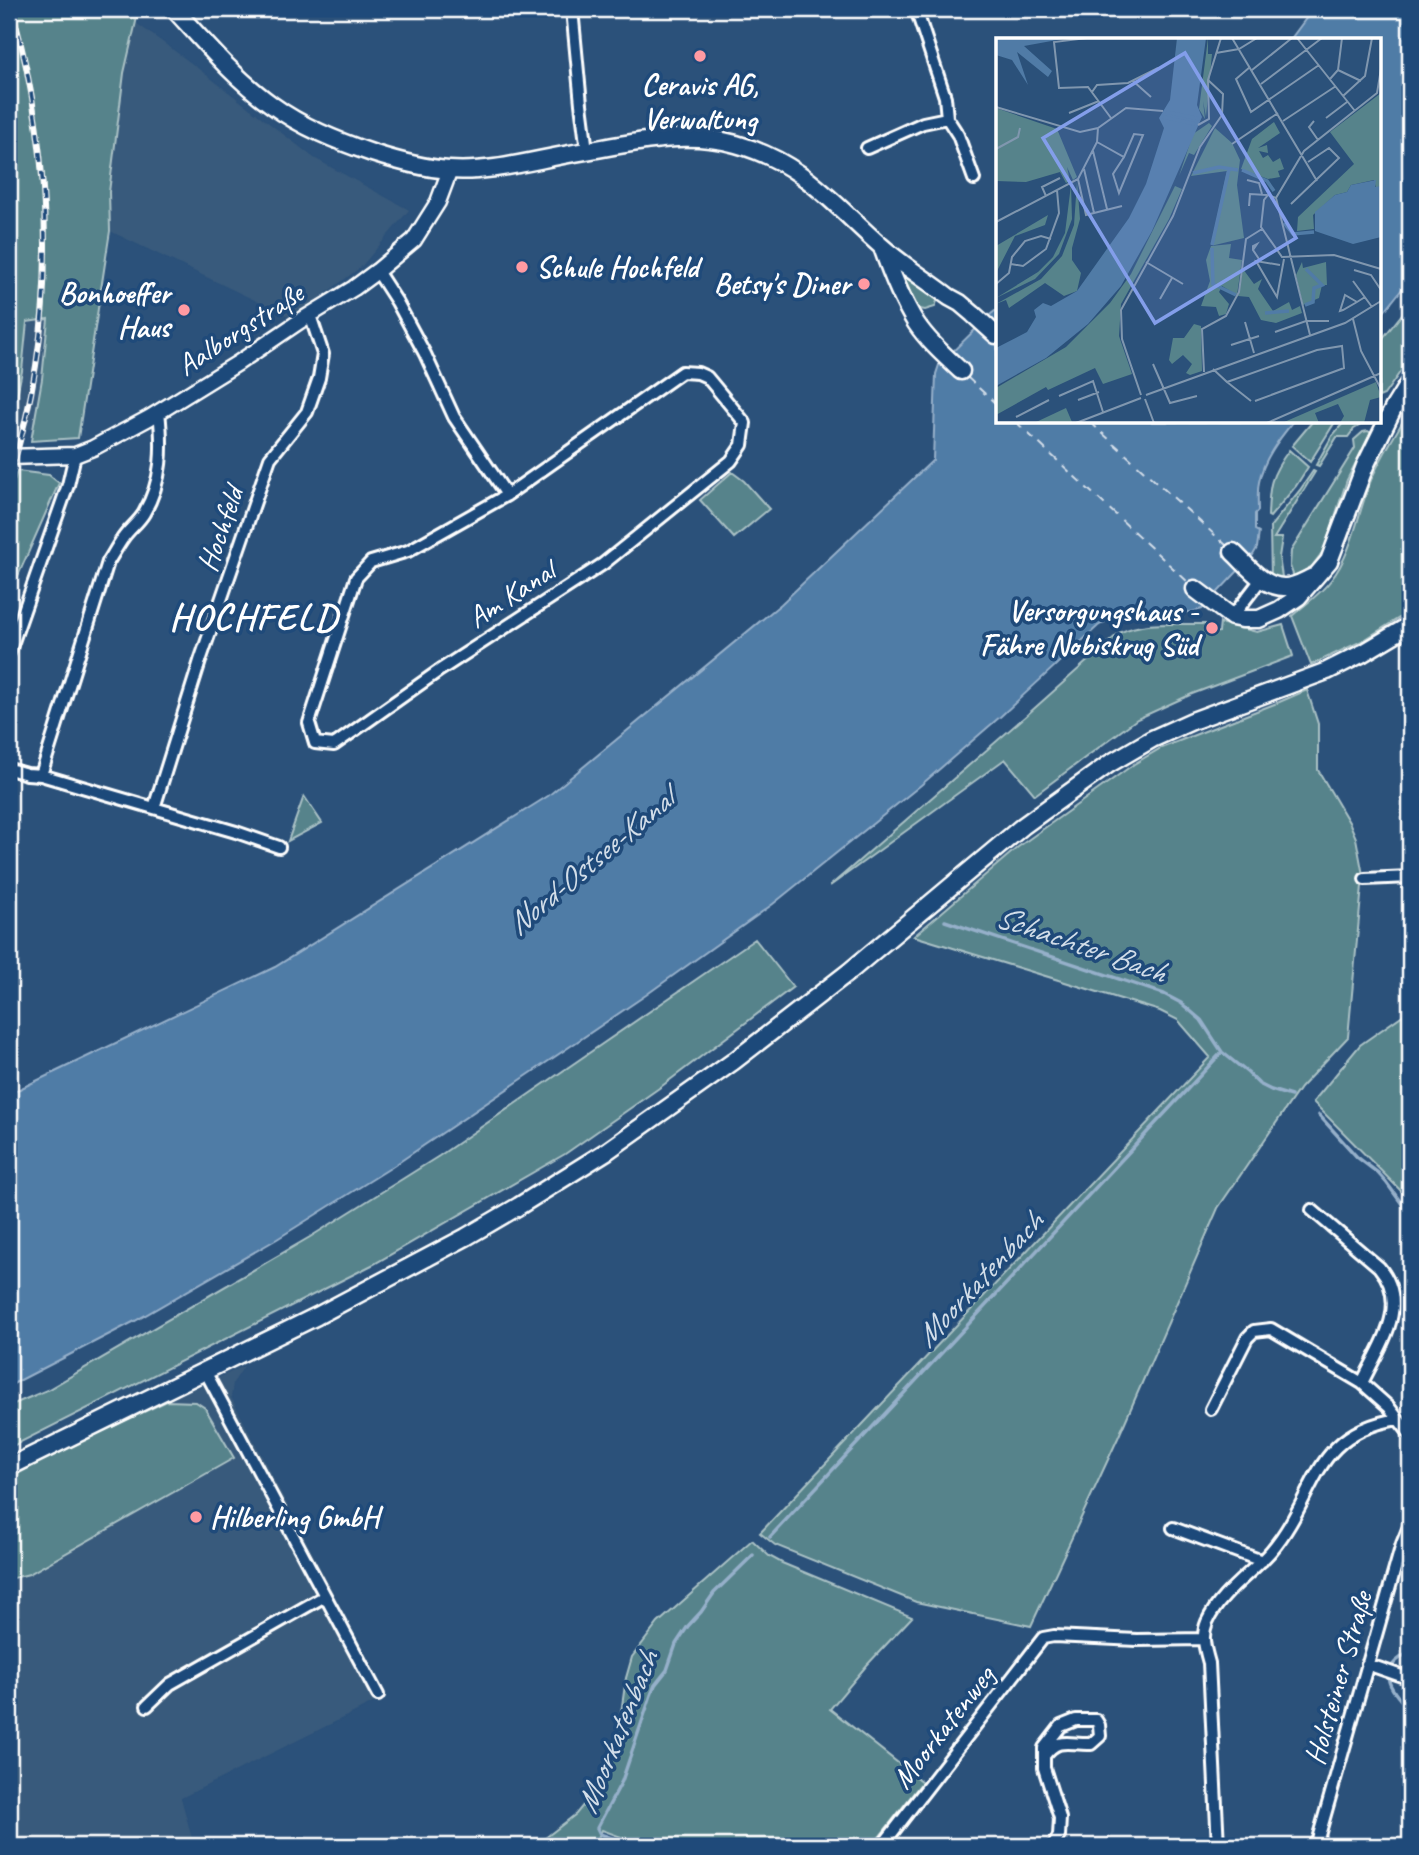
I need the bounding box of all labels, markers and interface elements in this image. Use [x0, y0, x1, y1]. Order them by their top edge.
inset map [996, 38, 1380, 424]
marker: Ceravis AG, Verwaltung [692, 48, 708, 64]
place label: Ceravis AG, Verwaltung [642, 66, 759, 138]
place label: Schule Hochfeld [536, 248, 703, 286]
marker: Schule Hochfeld [514, 259, 530, 275]
place label: Betsy's Diner [714, 265, 853, 303]
street label: Aalborgstraße [170, 273, 312, 384]
place label: Bonhoeffer Haus [59, 274, 173, 346]
marker: Betsy's Diner [856, 276, 872, 292]
marker: Bonhoeffer Haus [176, 302, 192, 318]
street label: Hochfeld [188, 478, 254, 576]
street label: Am Kanal [460, 549, 566, 636]
place label: Versorgungshaus - Fähre Nobiskrug Süd [980, 592, 1203, 664]
district label: HOCHFELD [169, 593, 341, 640]
marker: Versorgungshaus - Fähre Nobiskrug Süd [1204, 620, 1220, 636]
water label: Nord-Ostsee-Kanal [498, 773, 690, 944]
water label: Schachter Bach [990, 896, 1174, 993]
water label: Moorkatenbach [906, 1201, 1054, 1355]
place label: Hilberling GmbH [210, 1498, 385, 1536]
marker: Hilberling GmbH [188, 1509, 204, 1525]
street label: Holsteiner Straße [1295, 1585, 1381, 1769]
water label: Moorkatenbach [566, 1643, 669, 1819]
street label: Moorkatenweg [883, 1656, 1004, 1796]

